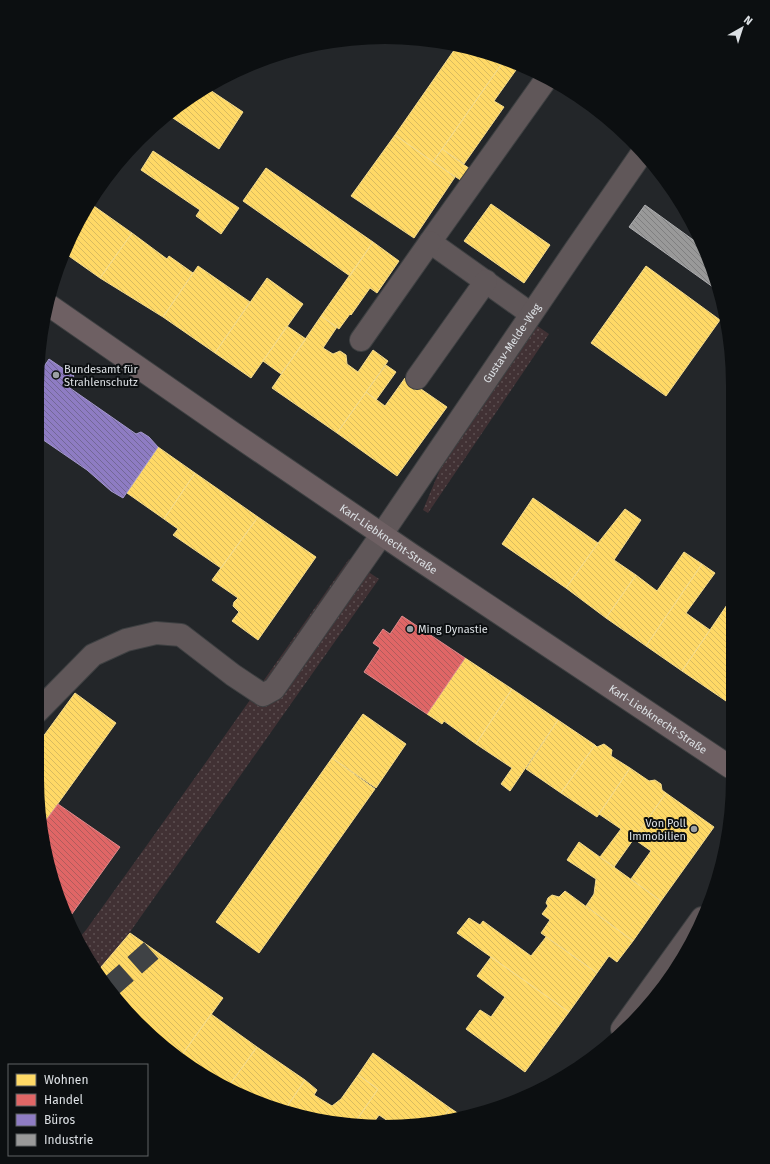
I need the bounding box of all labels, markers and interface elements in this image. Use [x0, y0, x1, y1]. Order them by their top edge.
north arrow [722, 8, 762, 48]
text: N [741, 13, 755, 28]
street label: Gustav-Melde-Weg [481, 301, 544, 386]
place label: Bundesamt für Strahlenschutz [64, 363, 139, 389]
marker: Bundesamt für Strahlenschutz [51, 370, 61, 380]
street label: Karl-Liebknecht-Straße [337, 502, 440, 577]
place label: Ming Dynastie [418, 623, 488, 636]
marker: Ming Dynastie [405, 624, 415, 634]
street label: Karl-Liebknecht-Straße [606, 682, 709, 757]
place label: Von Poll Immobilien [629, 817, 686, 843]
marker: Von Poll Immobilien [689, 824, 699, 834]
legend [8, 1064, 148, 1156]
text: Wohnen [44, 1073, 88, 1087]
text: Handel [44, 1093, 83, 1107]
text: Büros [44, 1113, 76, 1127]
text: Industrie [44, 1133, 93, 1147]

